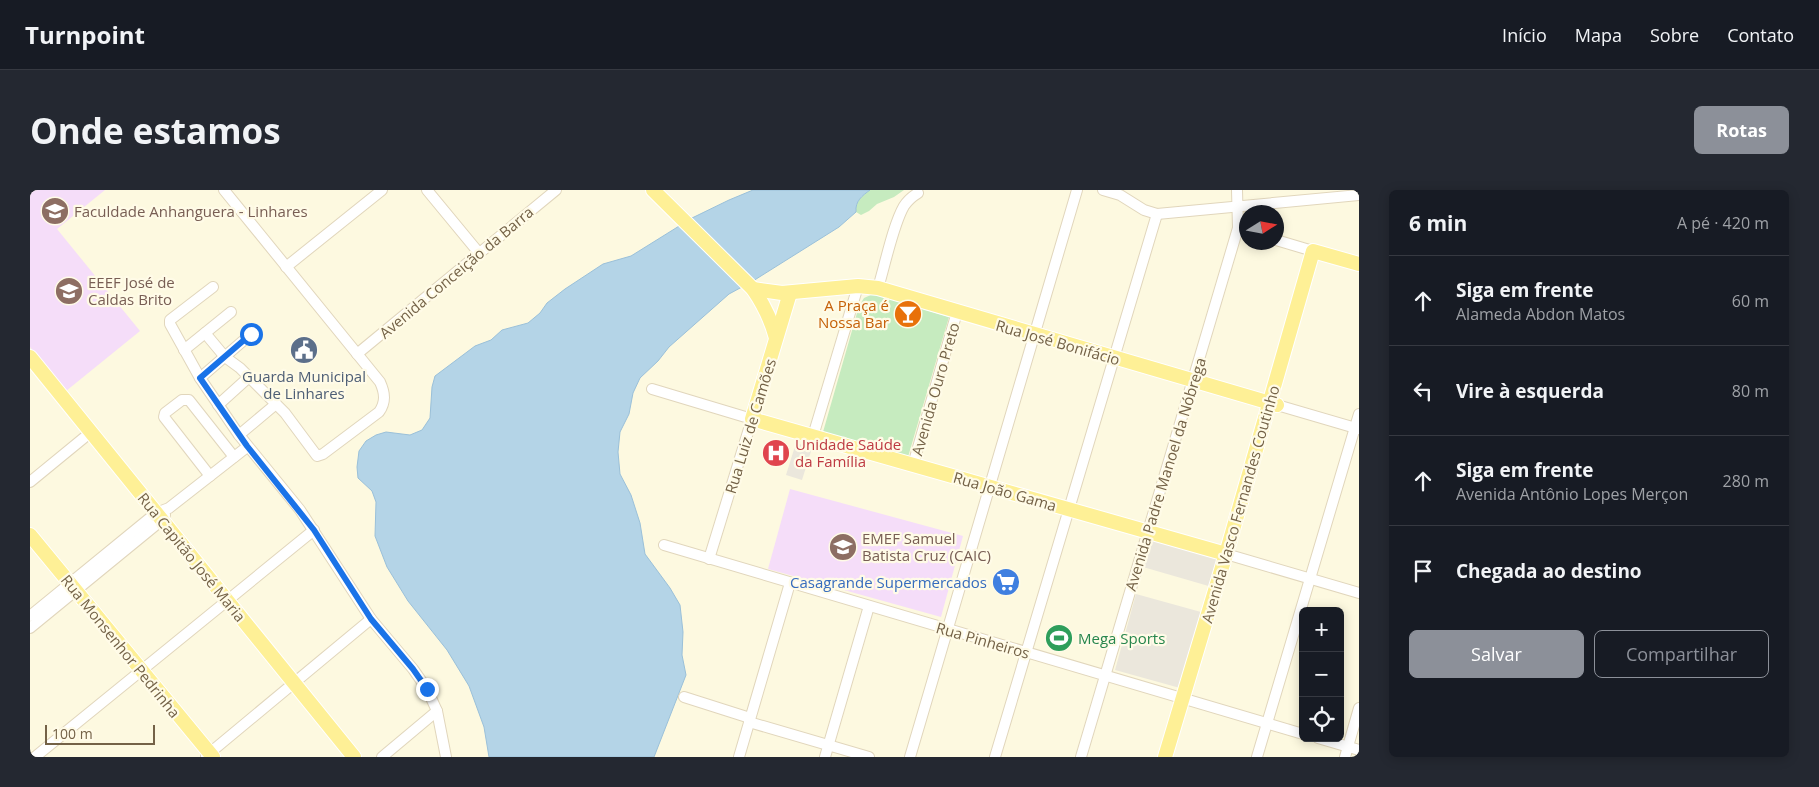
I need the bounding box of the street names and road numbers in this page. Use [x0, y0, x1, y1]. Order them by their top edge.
street label: Avenida Conceição da Barra [375, 202, 537, 342]
street label: Rua José Bonifácio [994, 315, 1122, 369]
street label: Avenida Ouro Preto [906, 320, 964, 458]
street label: Avenida Padre Manoel da Nóbrega [1120, 355, 1210, 593]
street label: Rua Luiz de Camões [720, 356, 780, 496]
street label: Avenida Vasco Fernandes Coutinho [1196, 383, 1284, 625]
street label: Rua João Gama [951, 467, 1059, 515]
street label: Rua Capitão José Maria [134, 488, 250, 626]
street label: Rua Monsenhor Pedrinha [57, 570, 185, 722]
street label: Rua Pinheiros [934, 617, 1032, 663]

